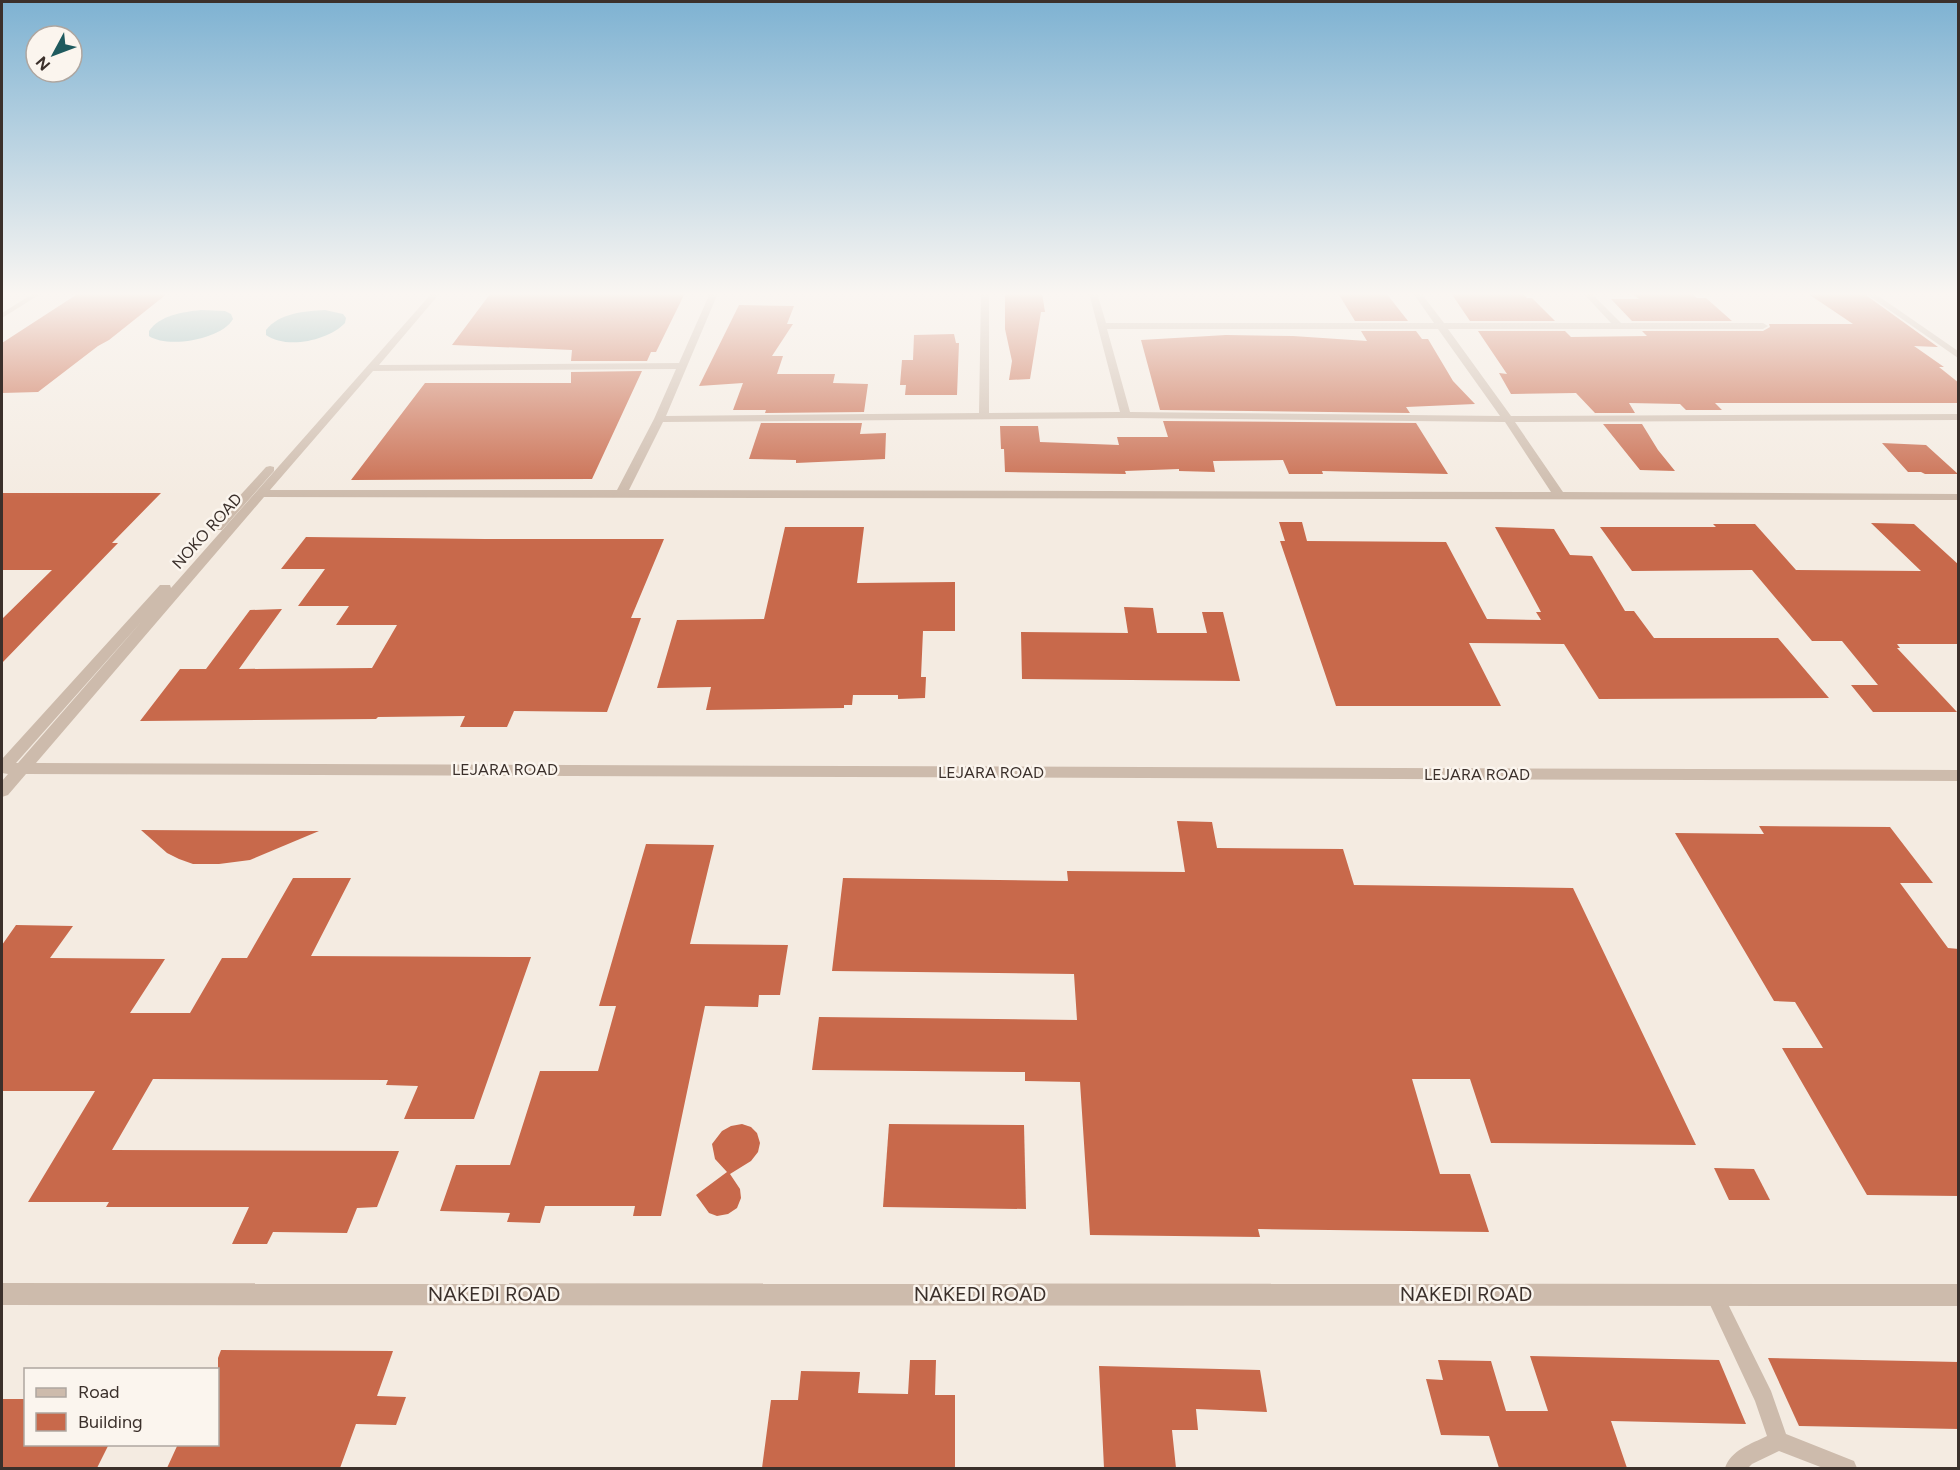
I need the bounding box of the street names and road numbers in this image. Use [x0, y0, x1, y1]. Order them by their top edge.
street label: NOKO ROAD [168, 489, 246, 573]
street label: LEJARA ROAD [452, 760, 558, 779]
street label: LEJARA ROAD [938, 763, 1044, 782]
street label: LEJARA ROAD [1424, 765, 1530, 784]
street label: NAKEDI ROAD [428, 1282, 560, 1306]
street label: NAKEDI ROAD [914, 1282, 1046, 1306]
street label: NAKEDI ROAD [1400, 1282, 1532, 1306]

